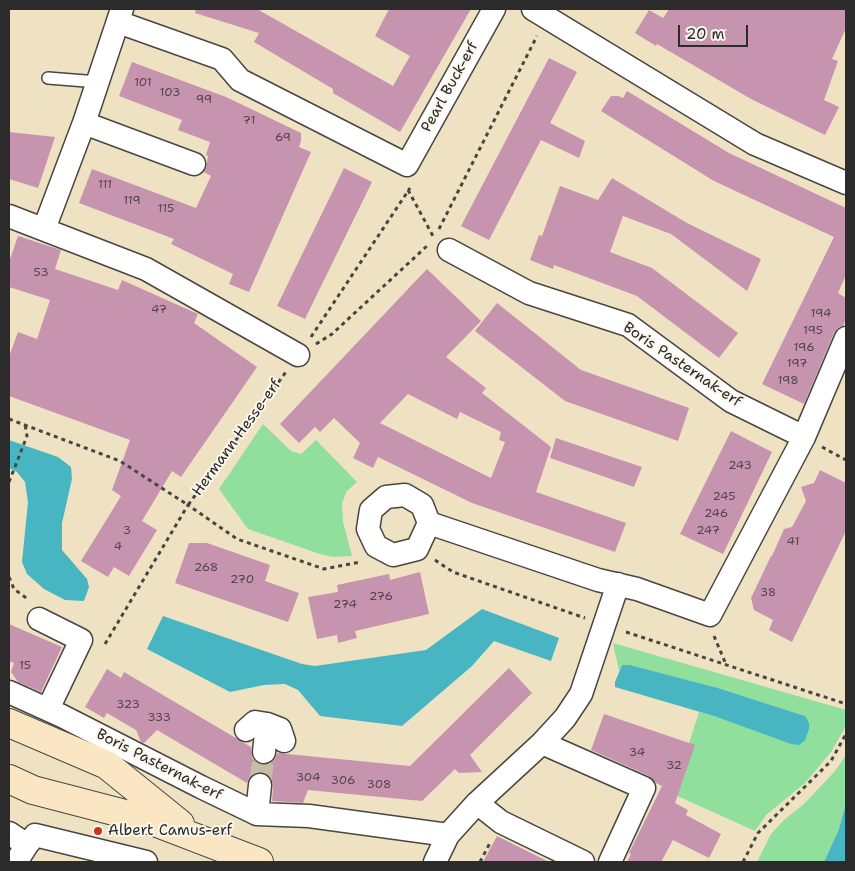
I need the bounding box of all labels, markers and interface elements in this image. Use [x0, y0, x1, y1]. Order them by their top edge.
scale bar [680, 15, 750, 47]
text: 20 m [686, 24, 725, 44]
street label: Pearl Buck-erf [418, 39, 482, 135]
house number: 101 [134, 76, 152, 90]
house number: 103 [160, 86, 180, 100]
house number: 99 [196, 93, 212, 107]
house number: 71 [243, 114, 255, 128]
house number: 69 [275, 131, 291, 145]
house number: 111 [98, 178, 112, 192]
house number: 119 [123, 194, 141, 208]
house number: 115 [158, 202, 174, 216]
house number: 53 [33, 266, 49, 280]
house number: 47 [151, 303, 167, 317]
house number: 194 [811, 307, 831, 321]
street label: Boris Pasternak-erf [620, 319, 744, 411]
house number: 195 [803, 324, 823, 338]
house number: 196 [793, 341, 815, 355]
house number: 197 [787, 357, 807, 371]
house number: 198 [777, 374, 799, 388]
street label: Hermann Hesse-erf [189, 376, 285, 500]
house number: 243 [728, 459, 752, 473]
house number: 245 [712, 490, 736, 504]
house number: 246 [704, 507, 728, 521]
house number: 3 [123, 524, 131, 538]
house number: 247 [696, 524, 720, 538]
house number: 41 [787, 535, 799, 549]
house number: 4 [114, 540, 122, 554]
house number: 268 [194, 561, 218, 575]
house number: 270 [230, 573, 254, 587]
house number: 38 [760, 586, 776, 600]
house number: 276 [369, 590, 393, 604]
house number: 274 [333, 598, 357, 612]
house number: 15 [19, 659, 31, 673]
house number: 323 [116, 698, 140, 712]
house number: 333 [147, 711, 171, 725]
street label: Boris Pasternak-erf [93, 726, 225, 804]
house number: 34 [629, 746, 645, 760]
house number: 32 [666, 759, 682, 773]
house number: 304 [296, 771, 320, 785]
house number: 306 [331, 774, 355, 788]
house number: 308 [367, 778, 391, 792]
place label: Albert Camus-erf [108, 822, 232, 840]
marker: Albert Camus-erf [92, 825, 104, 837]

